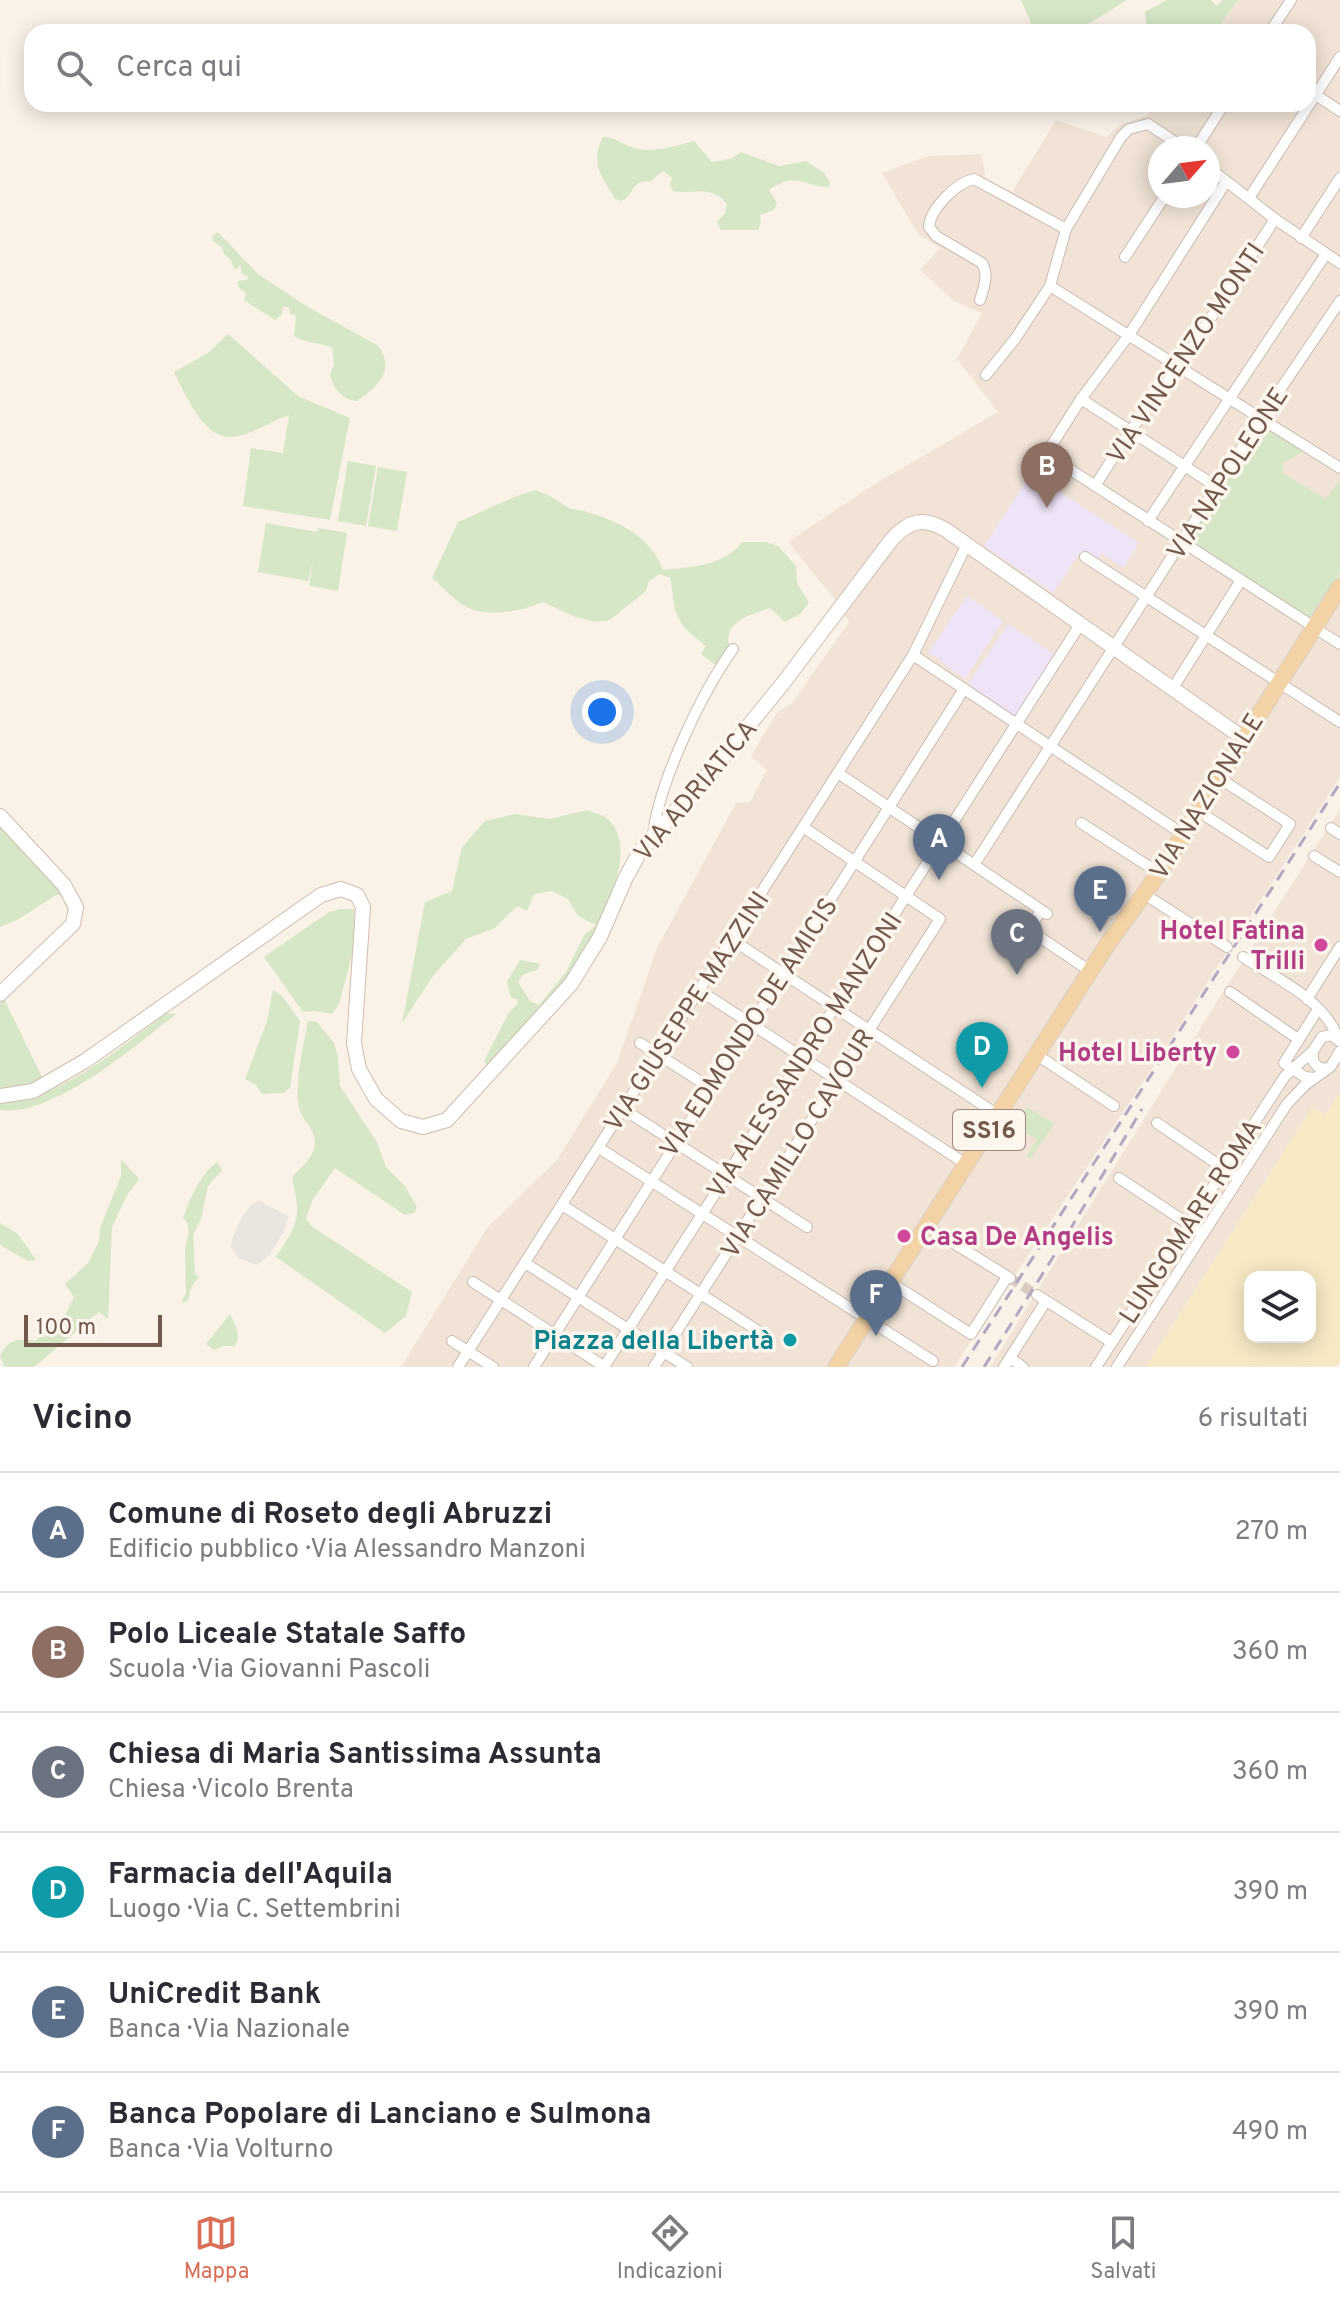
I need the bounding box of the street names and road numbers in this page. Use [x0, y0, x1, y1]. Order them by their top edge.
street label: VIA VINCENZO MONTI [1101, 237, 1273, 471]
street label: VIA NAPOLEONE [1161, 382, 1297, 567]
street label: VIA NAZIONALE [1144, 708, 1273, 887]
street label: VIA ADRIATICA [628, 714, 766, 869]
street label: VIA GIUSEPPE MAZZINI [598, 886, 778, 1139]
street label: VIA EDMONDO DE AMICIS [654, 892, 847, 1165]
street label: VIA ALESSANDRO MANZONI [701, 907, 911, 1206]
street label: VIA CAMILLO CAVOUR [715, 1023, 883, 1265]
road number: SS16 [953, 1110, 1025, 1150]
street label: LUNGOMARE ROMA [1113, 1114, 1271, 1331]

